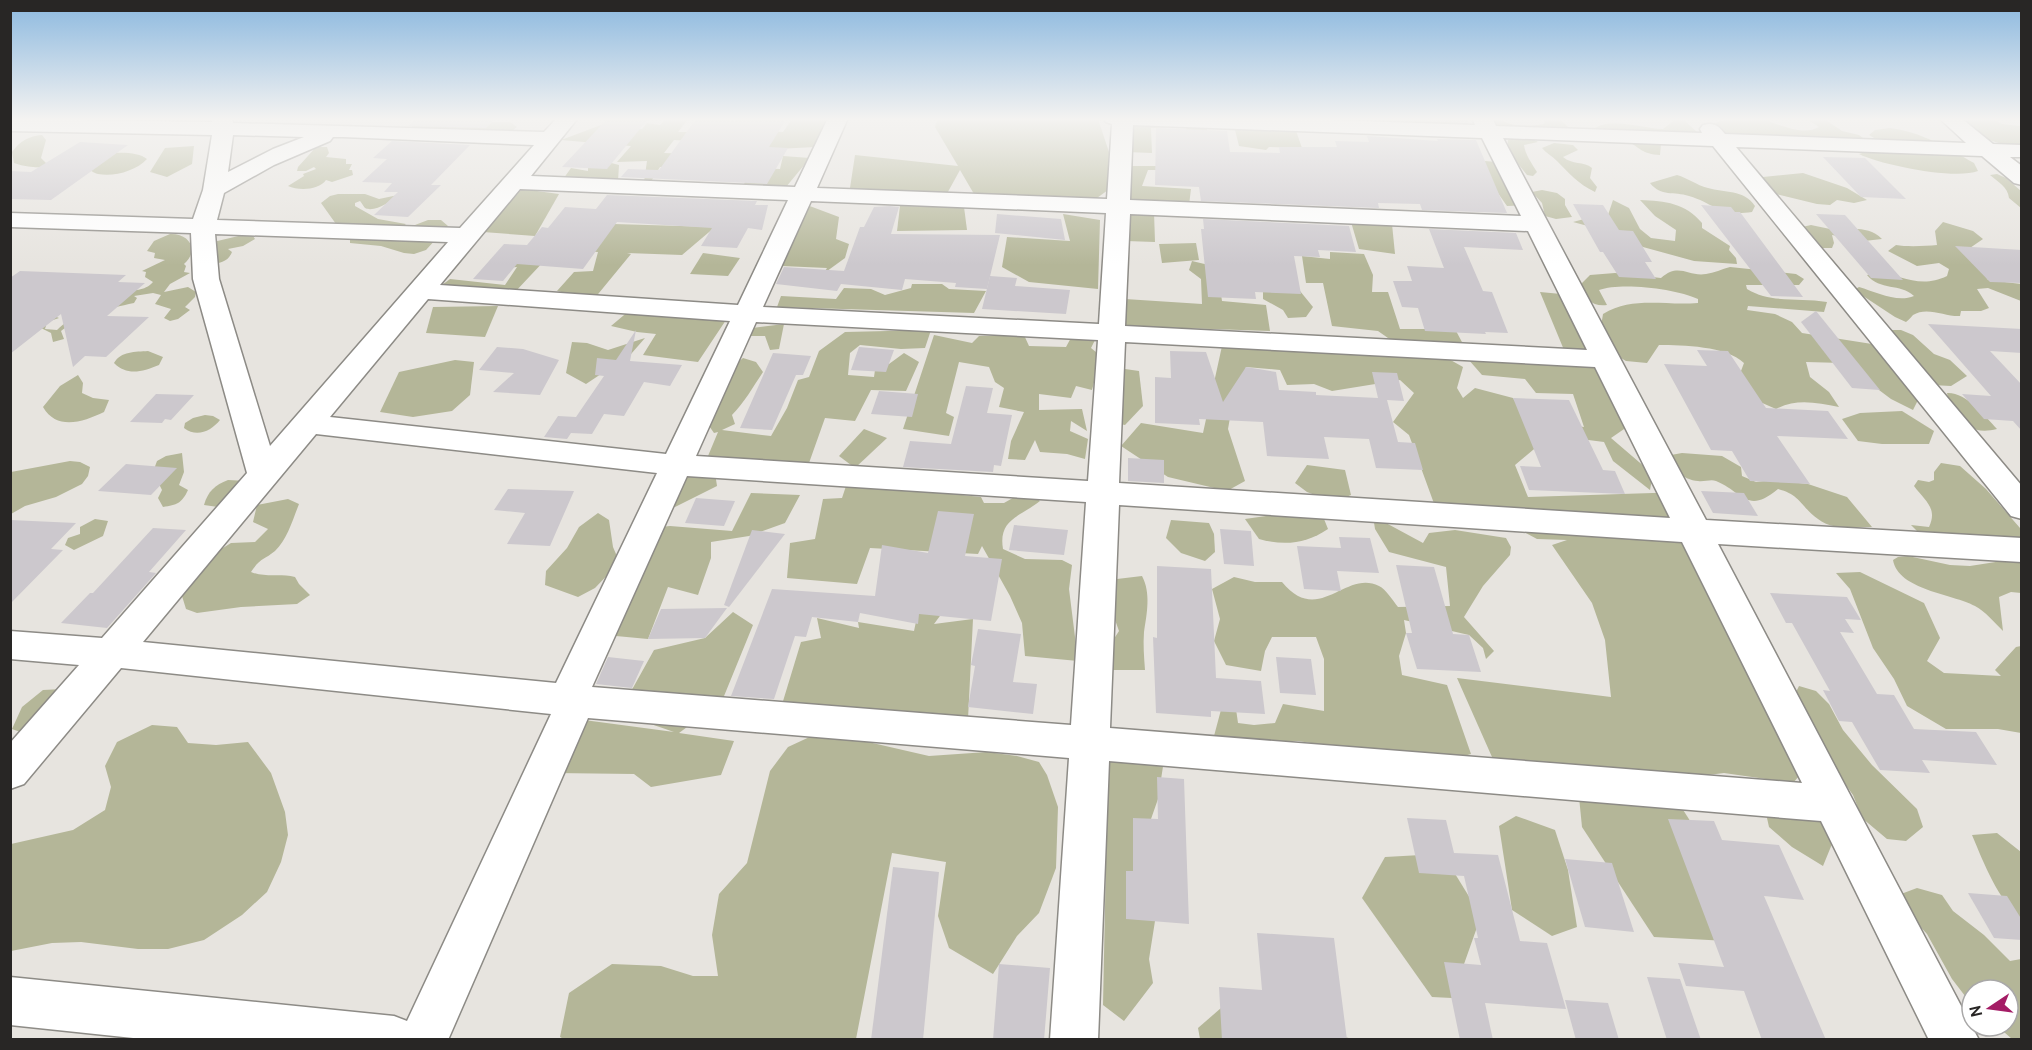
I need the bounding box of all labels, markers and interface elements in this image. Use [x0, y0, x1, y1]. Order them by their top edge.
north arrow [1960, 978, 2020, 1038]
text: N [1965, 1004, 1986, 1019]

